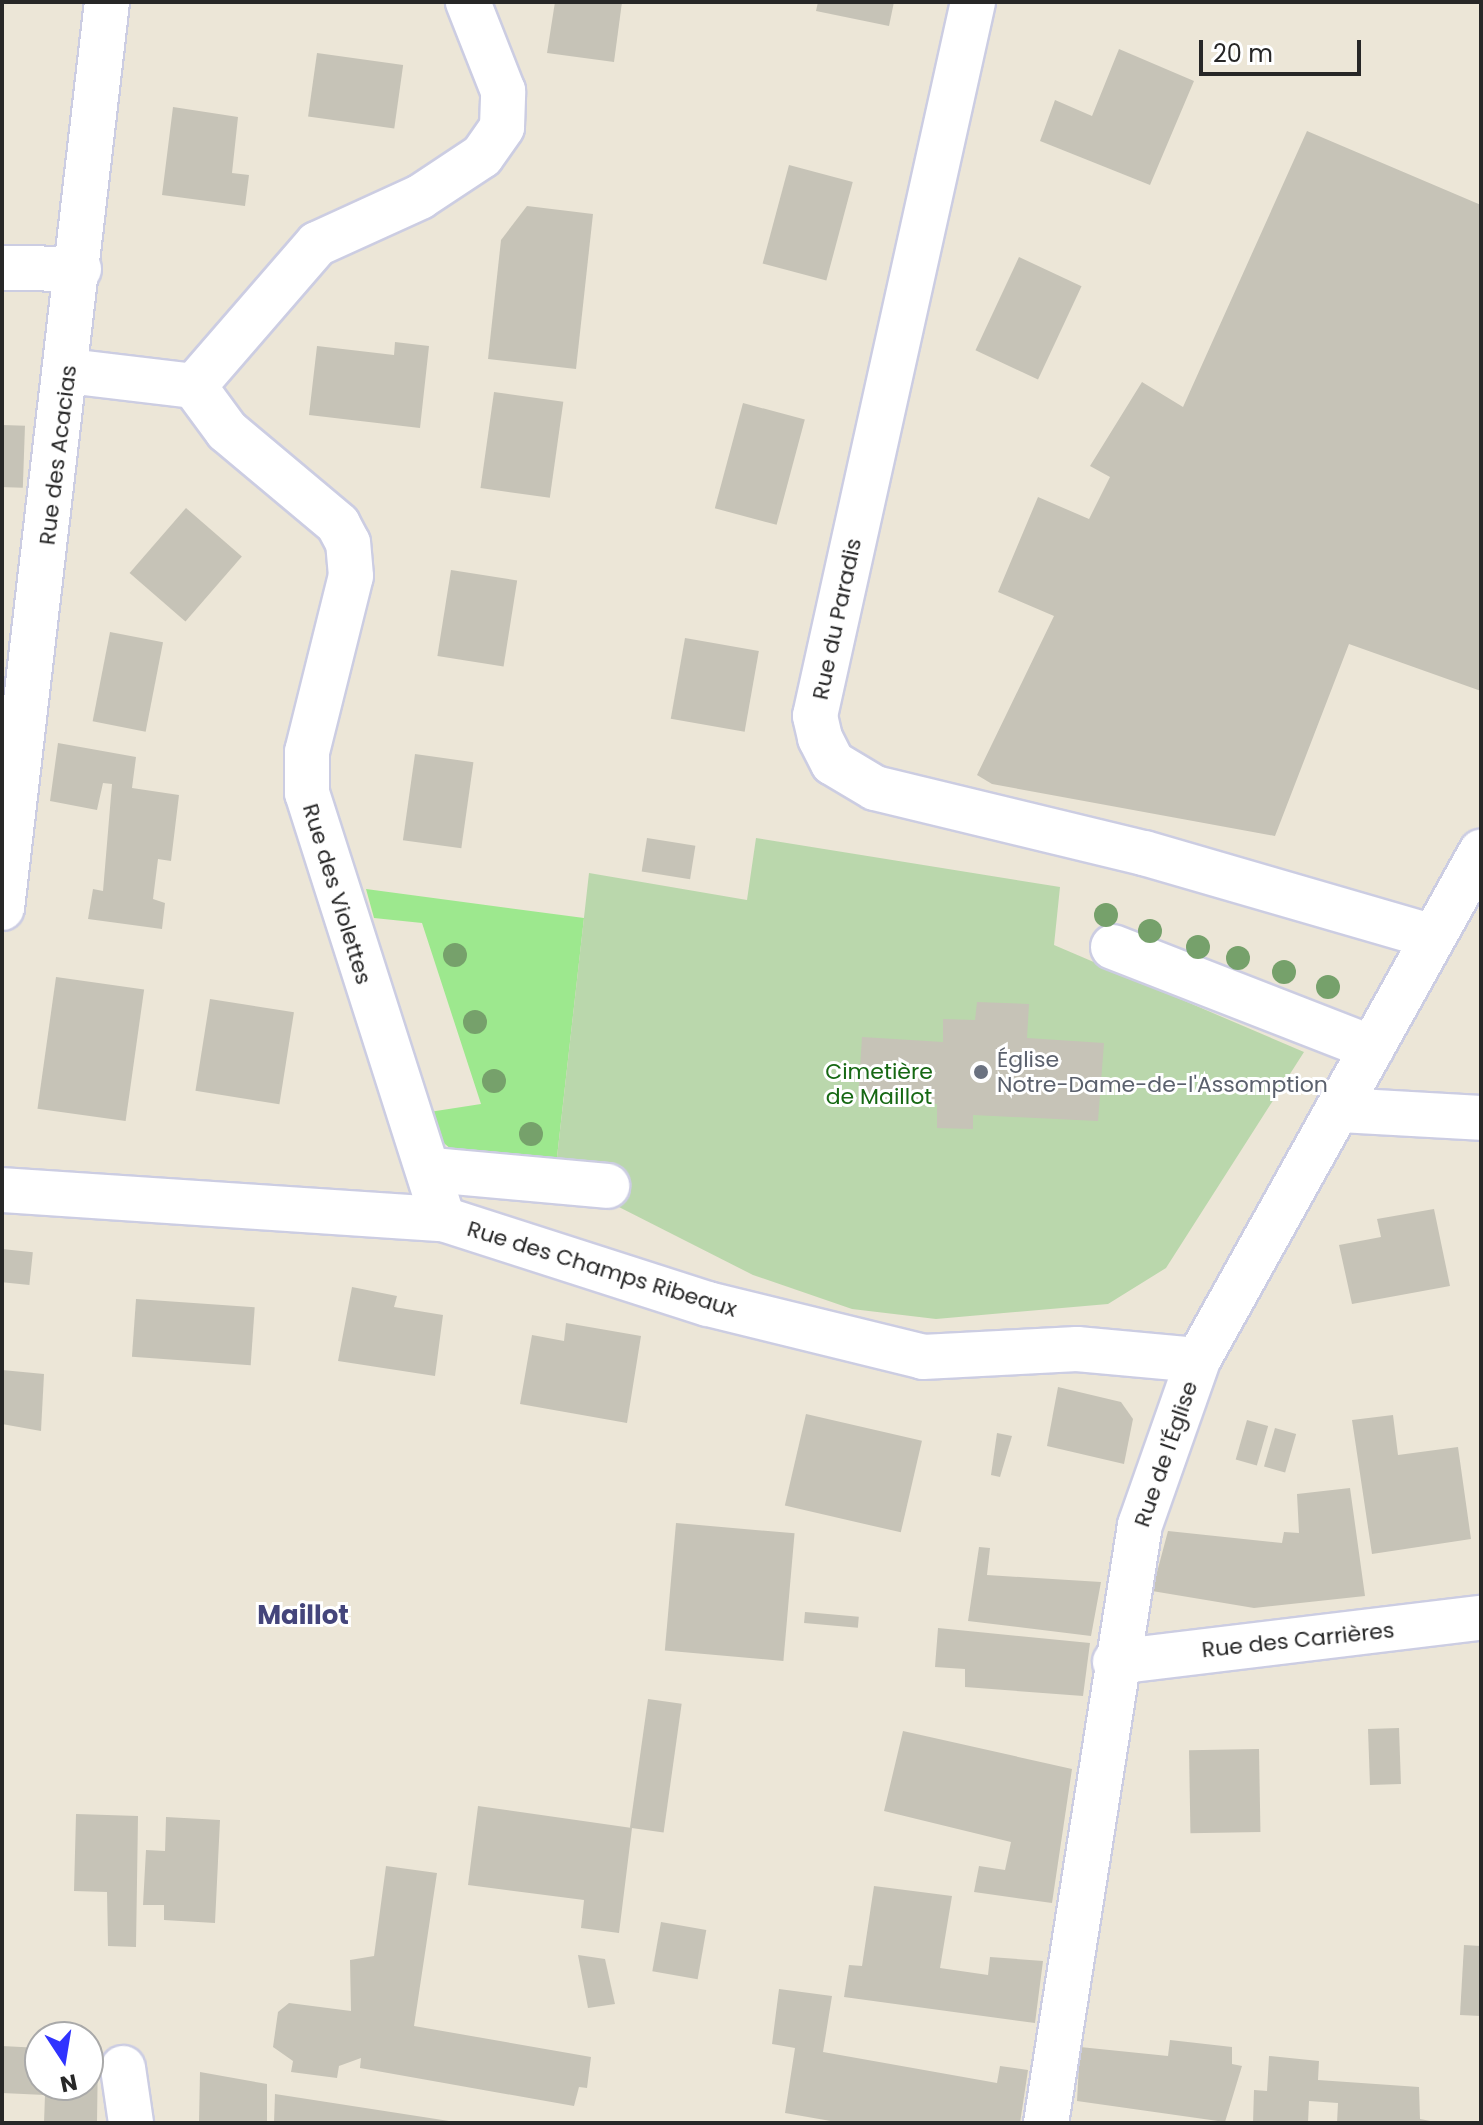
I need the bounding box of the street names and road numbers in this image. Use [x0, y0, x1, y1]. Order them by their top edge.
street label: Rue des Acacias [34, 364, 82, 546]
street label: Rue du Paradis [807, 536, 867, 702]
street label: Rue des Violettes [297, 801, 377, 987]
street label: Rue des Champs Ribeaux [464, 1215, 740, 1323]
street label: Rue de l'Église [1129, 1378, 1203, 1530]
street label: Rue des Carrières [1200, 1617, 1396, 1663]

